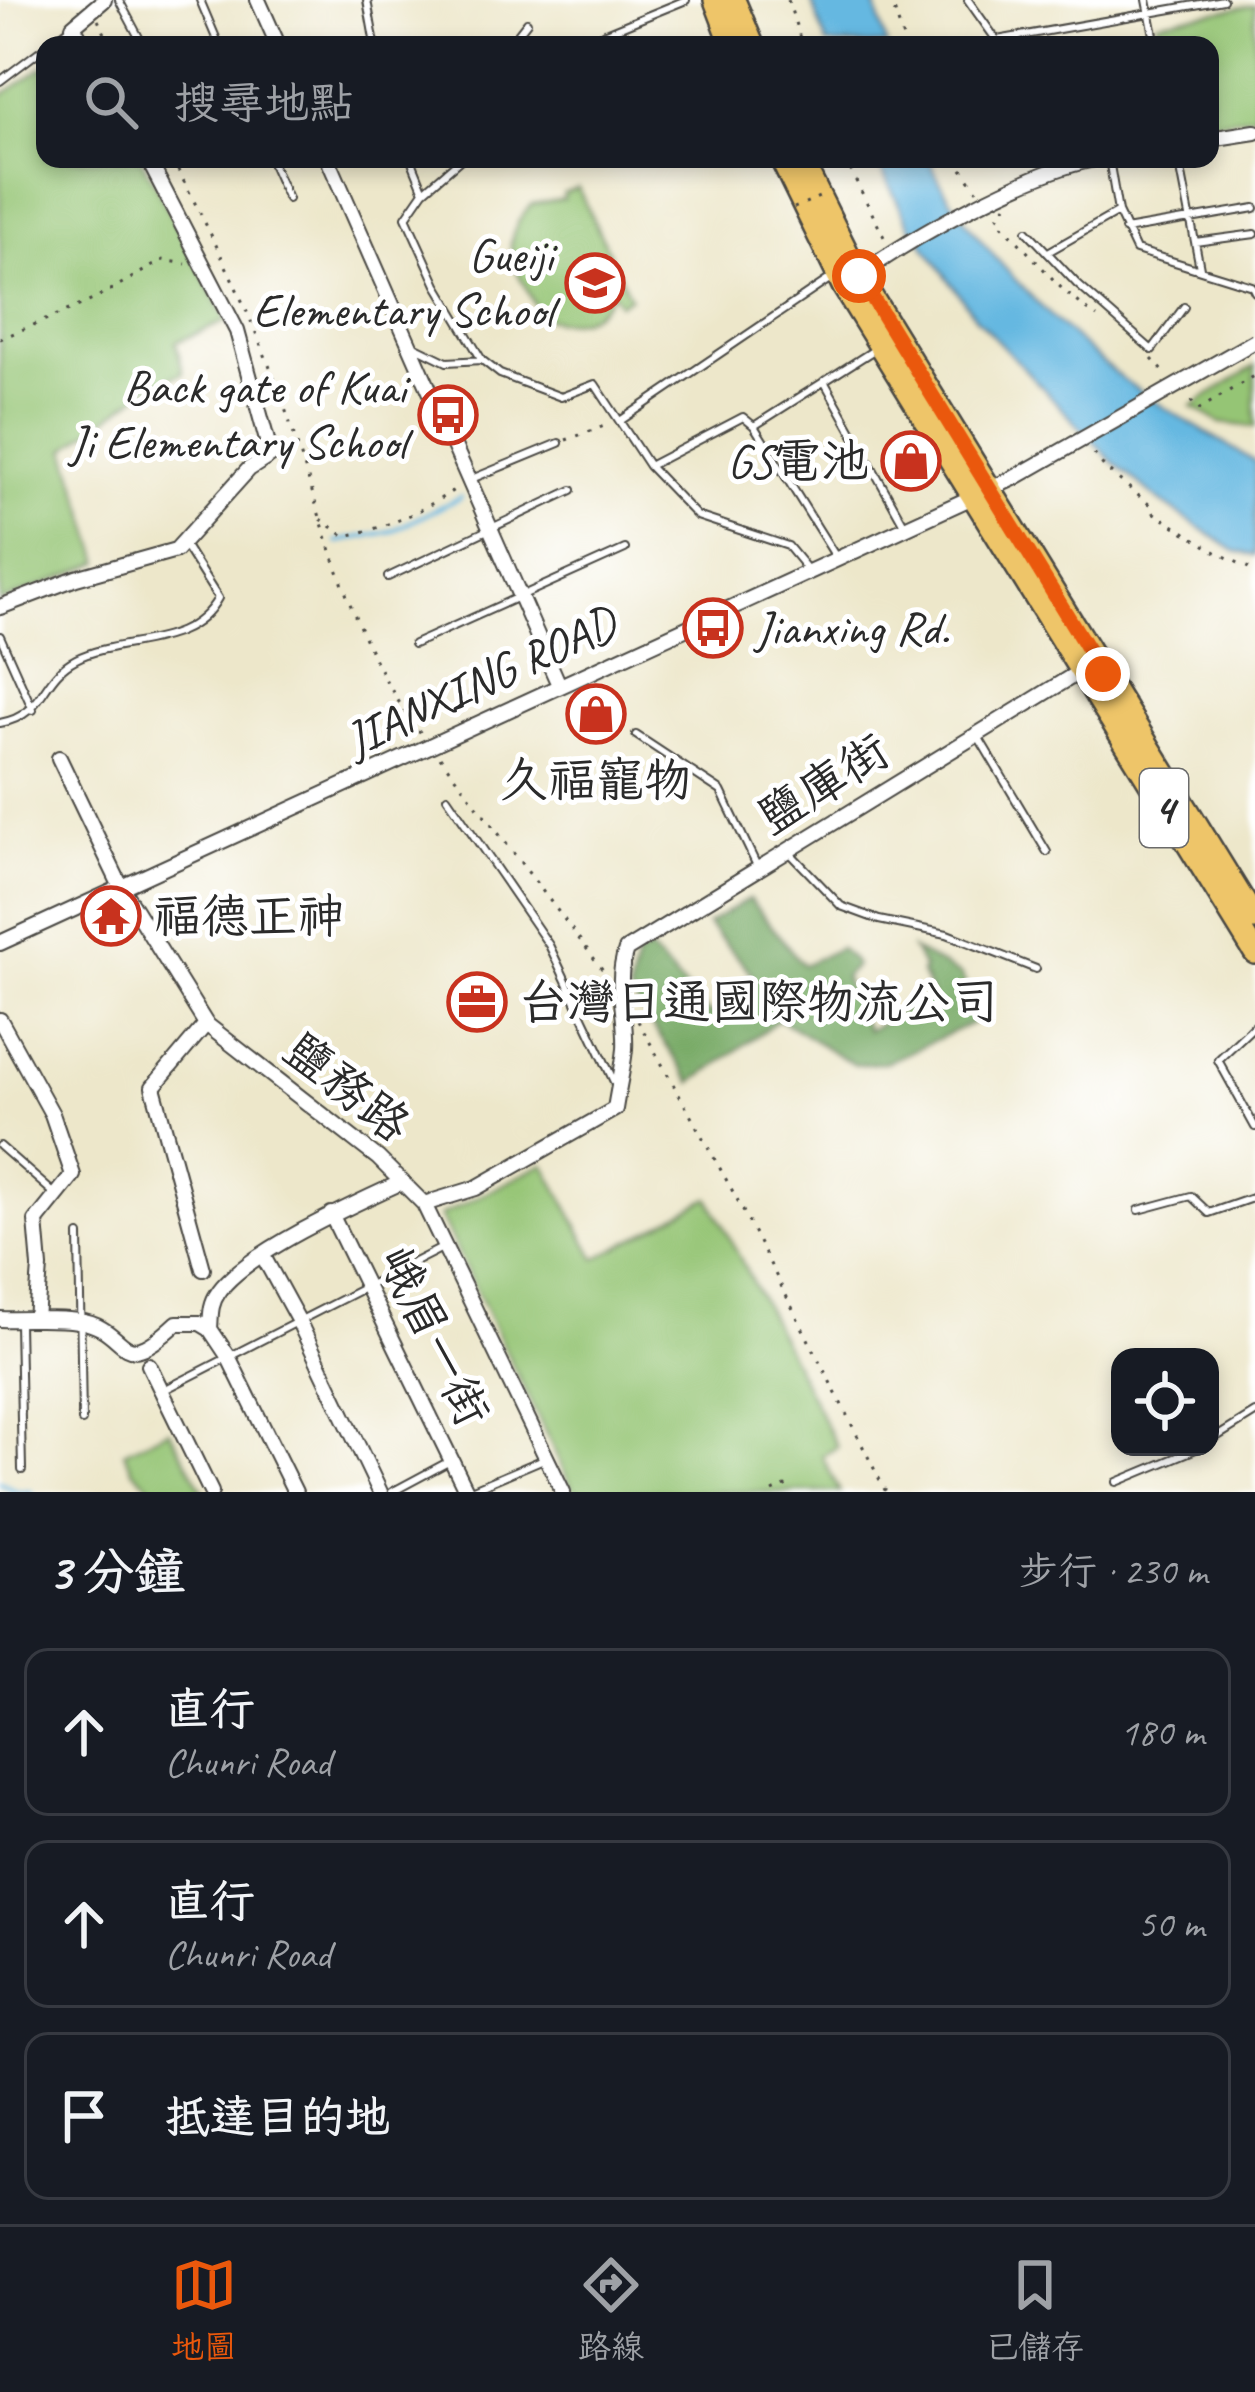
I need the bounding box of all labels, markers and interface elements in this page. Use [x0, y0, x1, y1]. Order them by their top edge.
search box [36, 36, 1219, 168]
icon: search [78, 69, 144, 135]
text: 搜尋地點 [174, 75, 354, 132]
place label: Gueiji Elementary School [253, 225, 561, 340]
route start [832, 249, 886, 303]
school or university icon: Gueiji Elementary School [564, 252, 626, 314]
place label: Back gate of Kuai Ji Elementary School [67, 357, 414, 472]
bus stop icon: Back gate of Kuai Ji Elementary School [417, 384, 479, 446]
shop icon: GS電池 [880, 430, 942, 492]
place label: GS電池 [727, 431, 869, 491]
street label: JIANXING ROAD [333, 590, 629, 771]
bus stop icon: Jianxing Rd. [682, 597, 744, 659]
place label: Jianxing Rd. [753, 598, 950, 658]
route end [1076, 647, 1130, 701]
shop icon: 久福寵物 [565, 683, 627, 745]
street label: 鹽庫街 [746, 720, 900, 848]
place label: 久福寵物 [500, 750, 692, 810]
road number: 4 [1140, 769, 1188, 847]
temple icon: 福德正神 [80, 885, 142, 947]
place label: 福德正神 [153, 886, 345, 946]
office icon: 台灣日通國際物流公司 [446, 971, 508, 1033]
place label: 台灣日通國際物流公司 [519, 972, 999, 1032]
street label: 鹽務路 [272, 1019, 422, 1155]
street label: 峨眉一街 [365, 1237, 503, 1435]
map controls [1111, 1348, 1219, 1456]
button: locate [1111, 1348, 1219, 1456]
text: 3 分鐘 [48, 1540, 185, 1604]
text: 步行 · 230 m [1019, 1547, 1207, 1596]
text: 直行 [165, 1681, 255, 1738]
icon: ahead [51, 1699, 117, 1765]
text: 180 m [1120, 1708, 1204, 1757]
text: Chunri Road [165, 1738, 331, 1787]
text: 直行 [165, 1873, 255, 1930]
icon: ahead [51, 1891, 117, 1957]
text: 50 m [1138, 1900, 1204, 1949]
text: Chunri Road [165, 1930, 331, 1979]
icon: arrive [51, 2083, 117, 2149]
text: 抵達目的地 [165, 2089, 390, 2146]
tab: 地圖 [171, 2252, 237, 2368]
tab: 路線 [578, 2252, 644, 2368]
tab: 已儲存 [985, 2252, 1084, 2368]

